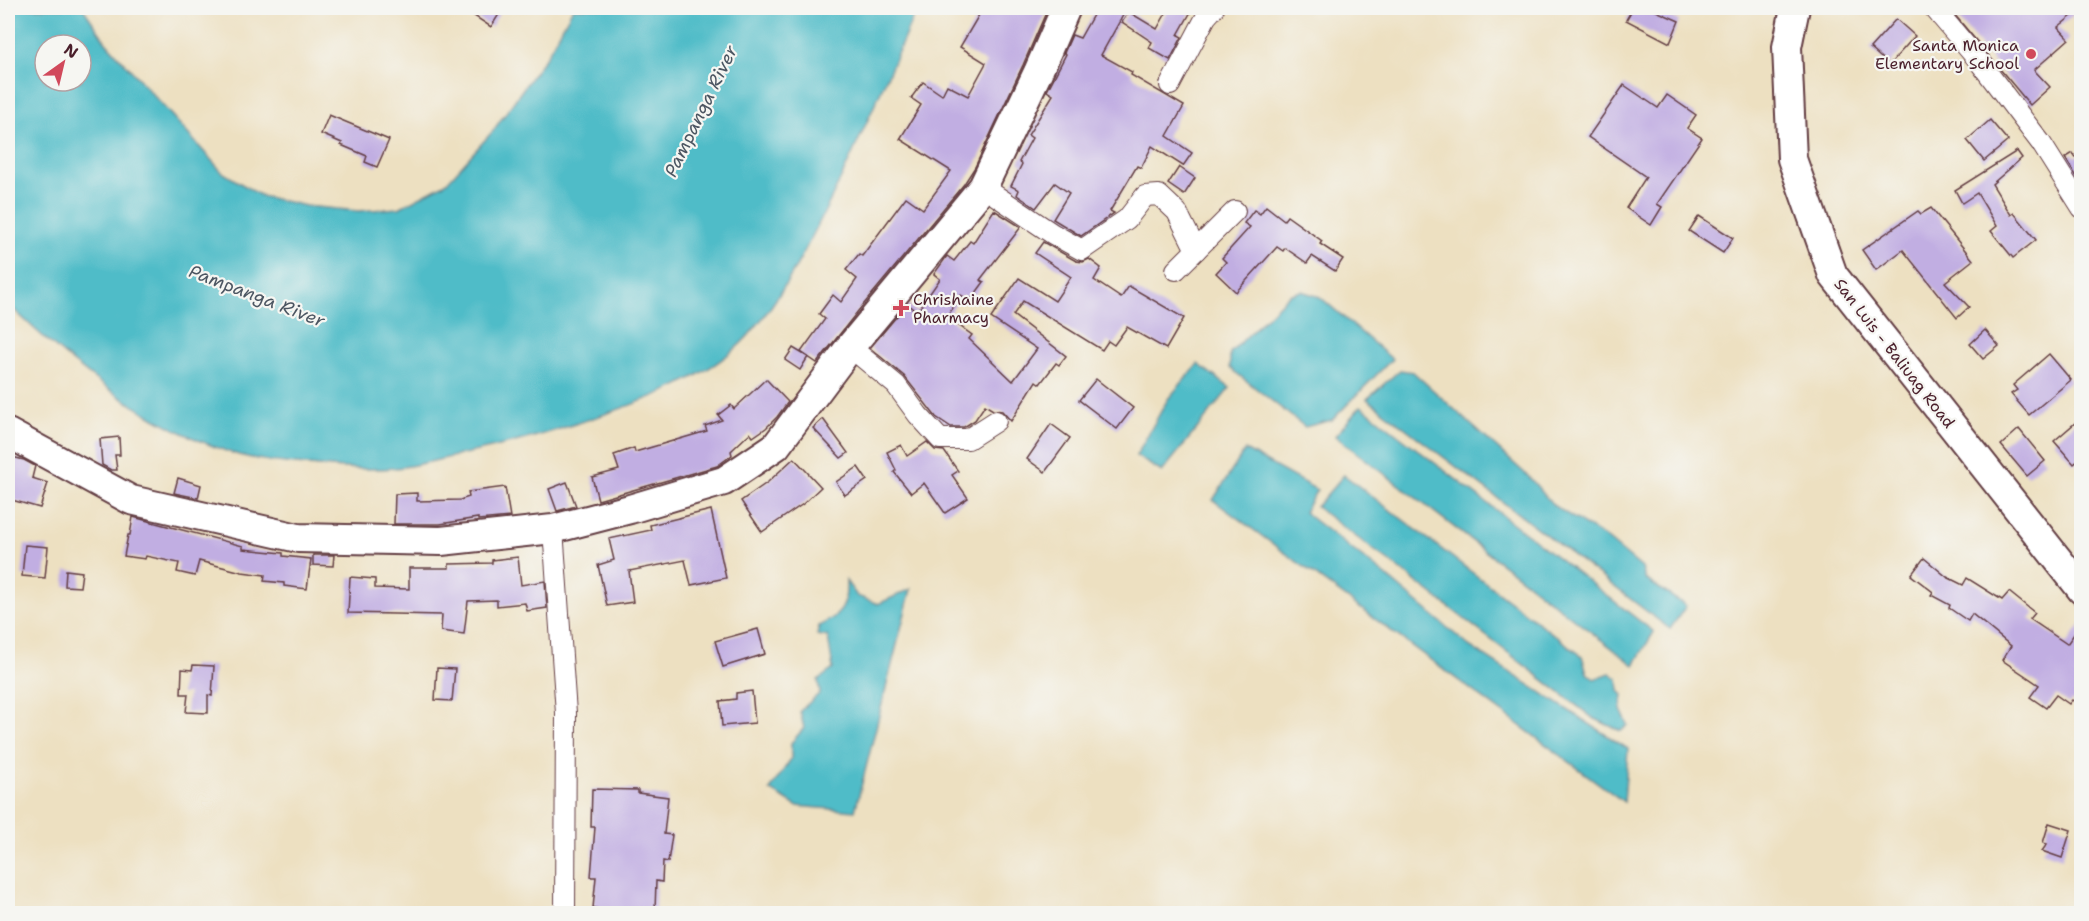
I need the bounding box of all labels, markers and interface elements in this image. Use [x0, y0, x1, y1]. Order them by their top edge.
north arrow [33, 33, 93, 93]
place label: Santa Monica Elementary School [1875, 35, 2019, 74]
text: N [60, 39, 82, 63]
water label: Pampanga River [659, 41, 743, 181]
marker: Santa Monica Elementary School [2024, 47, 2038, 61]
water label: Pampanga River [186, 259, 329, 333]
street label: San Luis - Baliuag Road [1830, 274, 1960, 432]
place label: Chrishaine Pharmacy [913, 289, 994, 328]
marker: Chrishaine Pharmacy [894, 301, 908, 315]

